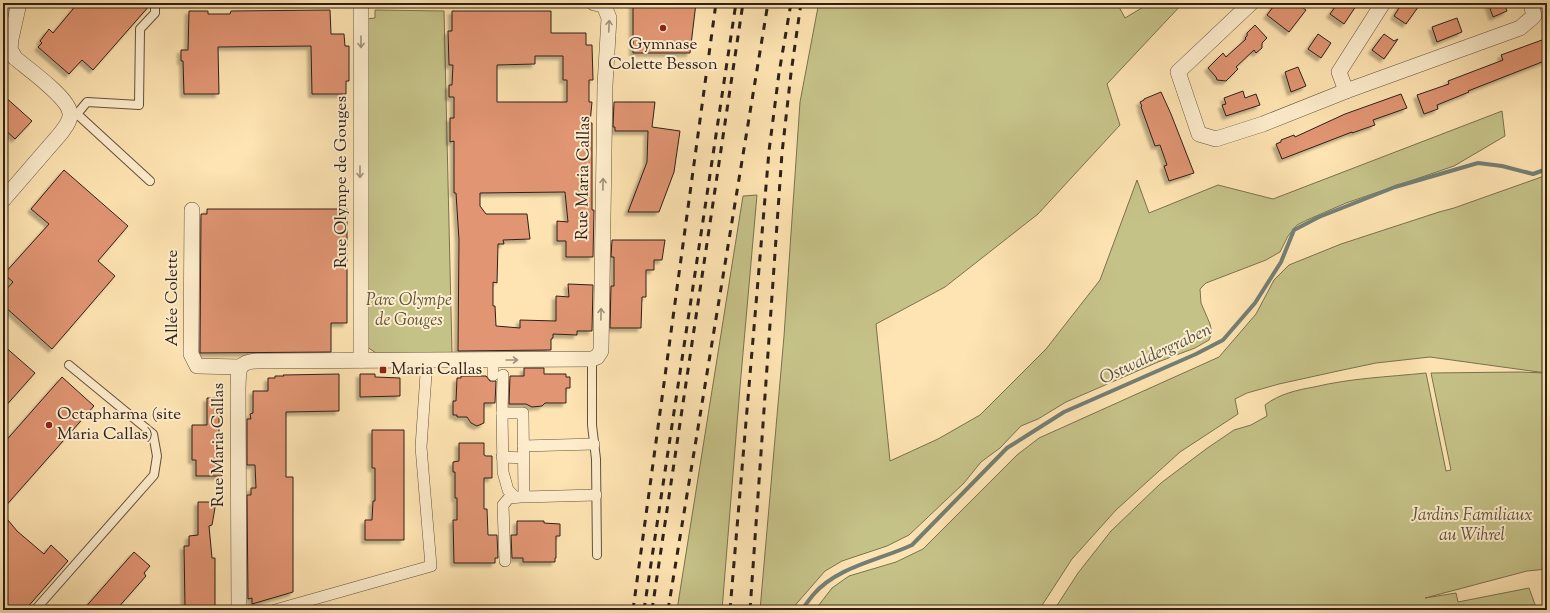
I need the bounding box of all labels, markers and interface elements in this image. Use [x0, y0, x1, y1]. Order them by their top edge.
one-way arrow [605, 20, 612, 33]
marker: Gymnase Colette Besson [658, 23, 668, 33]
place label: Gymnase Colette Besson [608, 33, 718, 77]
one-way arrow [357, 35, 365, 48]
street label: Rue Olympe de Gouges [330, 96, 354, 268]
street label: Rue Maria Callas [571, 115, 597, 240]
one-way arrow [356, 165, 364, 178]
one-way arrow [599, 178, 607, 191]
street label: Allée Colette [161, 249, 185, 347]
park label: Parc Olympe de Gouges [366, 289, 452, 333]
one-way arrow [598, 308, 605, 321]
water label: Ostwaldergraben [1096, 317, 1217, 392]
one-way arrow [505, 356, 518, 364]
place label: Maria Callas [391, 358, 483, 382]
marker: Maria Callas [378, 365, 388, 375]
street label: Rue Maria Callas [207, 383, 231, 507]
place label: Octapharma (site Maria Callas) [57, 403, 181, 447]
marker: Octapharma (site Maria Callas) [44, 420, 54, 430]
park label: Jardins Familiaux au Wihrel [1411, 504, 1532, 548]

